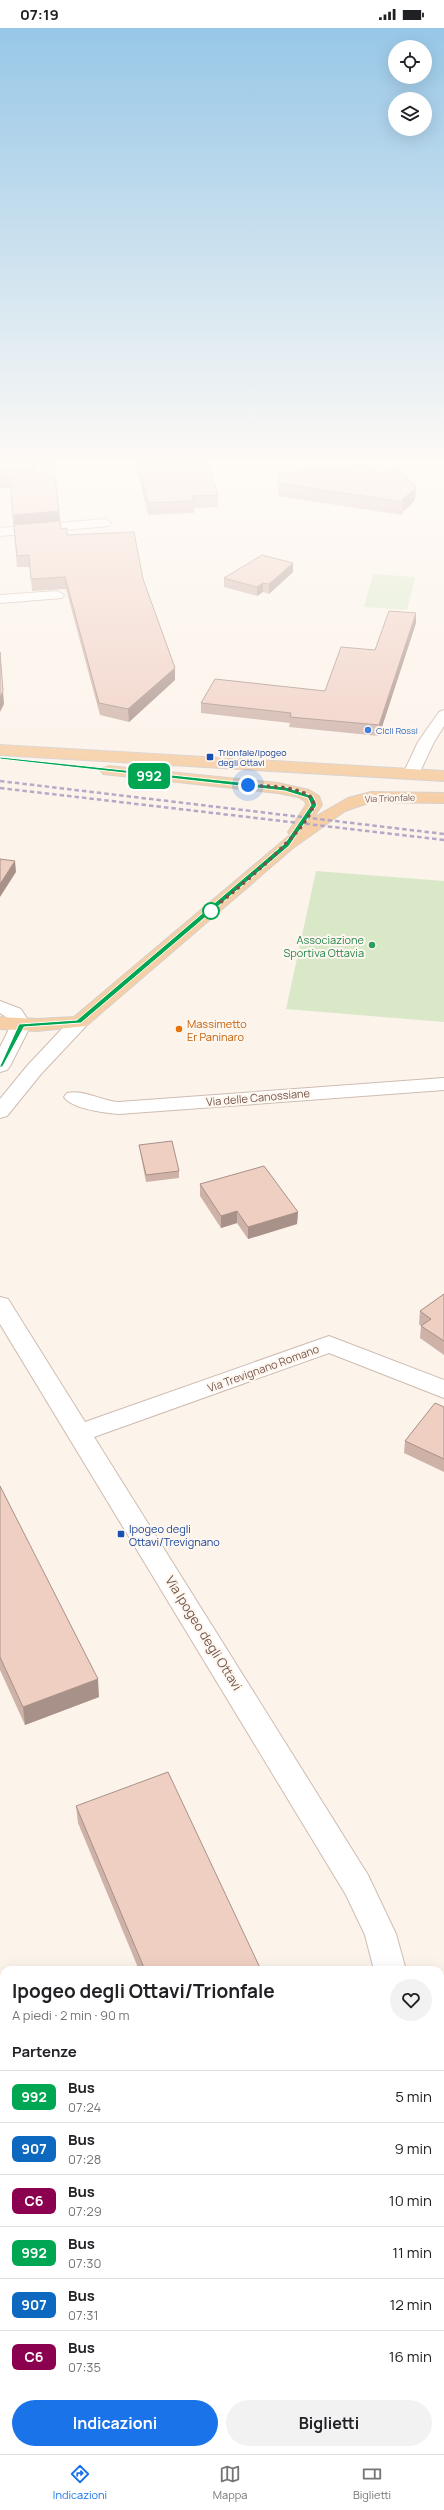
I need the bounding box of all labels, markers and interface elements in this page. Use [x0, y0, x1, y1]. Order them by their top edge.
text: 07:19 [20, 4, 59, 25]
map controls [388, 40, 432, 136]
button: locate [388, 40, 432, 84]
button: layers [388, 92, 432, 136]
place label: Cicli Rossi [376, 724, 418, 737]
marker: Cicli Rossi [363, 725, 373, 735]
place label: Trionfale/Ipogeo degli Ottavi [218, 746, 287, 769]
marker: Trionfale/Ipogeo degli Ottavi [205, 752, 215, 762]
line badge: 992 [126, 763, 172, 789]
text: 992 [136, 766, 162, 785]
your location [238, 775, 258, 795]
street label: Via Trionfale [365, 791, 415, 805]
unlabelled marker [202, 902, 220, 920]
place label: Associazione Sportiva Ottavia [283, 932, 365, 960]
marker: Associazione Sportiva Ottavia [367, 940, 377, 950]
place label: Massimetto Er Paninaro [187, 1016, 247, 1044]
marker: Massimetto Er Paninaro [174, 1024, 184, 1034]
street label: Via delle Canossiane [205, 1085, 311, 1109]
street label: Via Trevignano Romano [205, 1341, 321, 1395]
place label: Ipogeo degli Ottavi/Trevignano [129, 1521, 220, 1549]
marker: Ipogeo degli Ottavi/Trevignano [116, 1529, 126, 1539]
street label: Via Ipogeo degli Ottavi [161, 1572, 247, 1694]
text: Ipogeo degli Ottavi/Trionfale [12, 1978, 275, 2004]
button: heart [390, 1979, 432, 2021]
text: A piedi · 2 min · 90 m [12, 2006, 130, 2024]
text: Partenze [12, 2041, 77, 2062]
text: Bus [68, 2077, 95, 2098]
text: 5 min [395, 2086, 432, 2107]
text: 992 [21, 2087, 47, 2106]
text: 07:24 [68, 2098, 101, 2116]
text: Bus [68, 2129, 95, 2150]
text: 9 min [395, 2138, 432, 2159]
text: 907 [21, 2139, 47, 2158]
text: 07:28 [68, 2150, 101, 2168]
text: Bus [68, 2181, 95, 2202]
text: 10 min [389, 2190, 432, 2211]
text: C6 [24, 2191, 44, 2210]
text: 07:29 [68, 2202, 102, 2220]
text: Bus [68, 2233, 95, 2254]
text: 11 min [392, 2242, 432, 2263]
text: 992 [21, 2243, 47, 2262]
text: 07:30 [68, 2254, 101, 2272]
text: Bus [68, 2285, 95, 2306]
text: 12 min [389, 2294, 432, 2315]
text: 907 [21, 2295, 47, 2314]
text: 07:31 [68, 2306, 99, 2324]
text: Bus [68, 2337, 95, 2358]
text: 16 min [389, 2346, 432, 2367]
text: C6 [24, 2347, 44, 2366]
text: 07:35 [68, 2358, 101, 2376]
button: Indicazioni [12, 2400, 218, 2446]
button: Biglietti [226, 2400, 432, 2446]
tab: Indicazioni [53, 2463, 107, 2502]
tab: Mappa [213, 2463, 247, 2502]
tab: Biglietti [353, 2463, 391, 2502]

